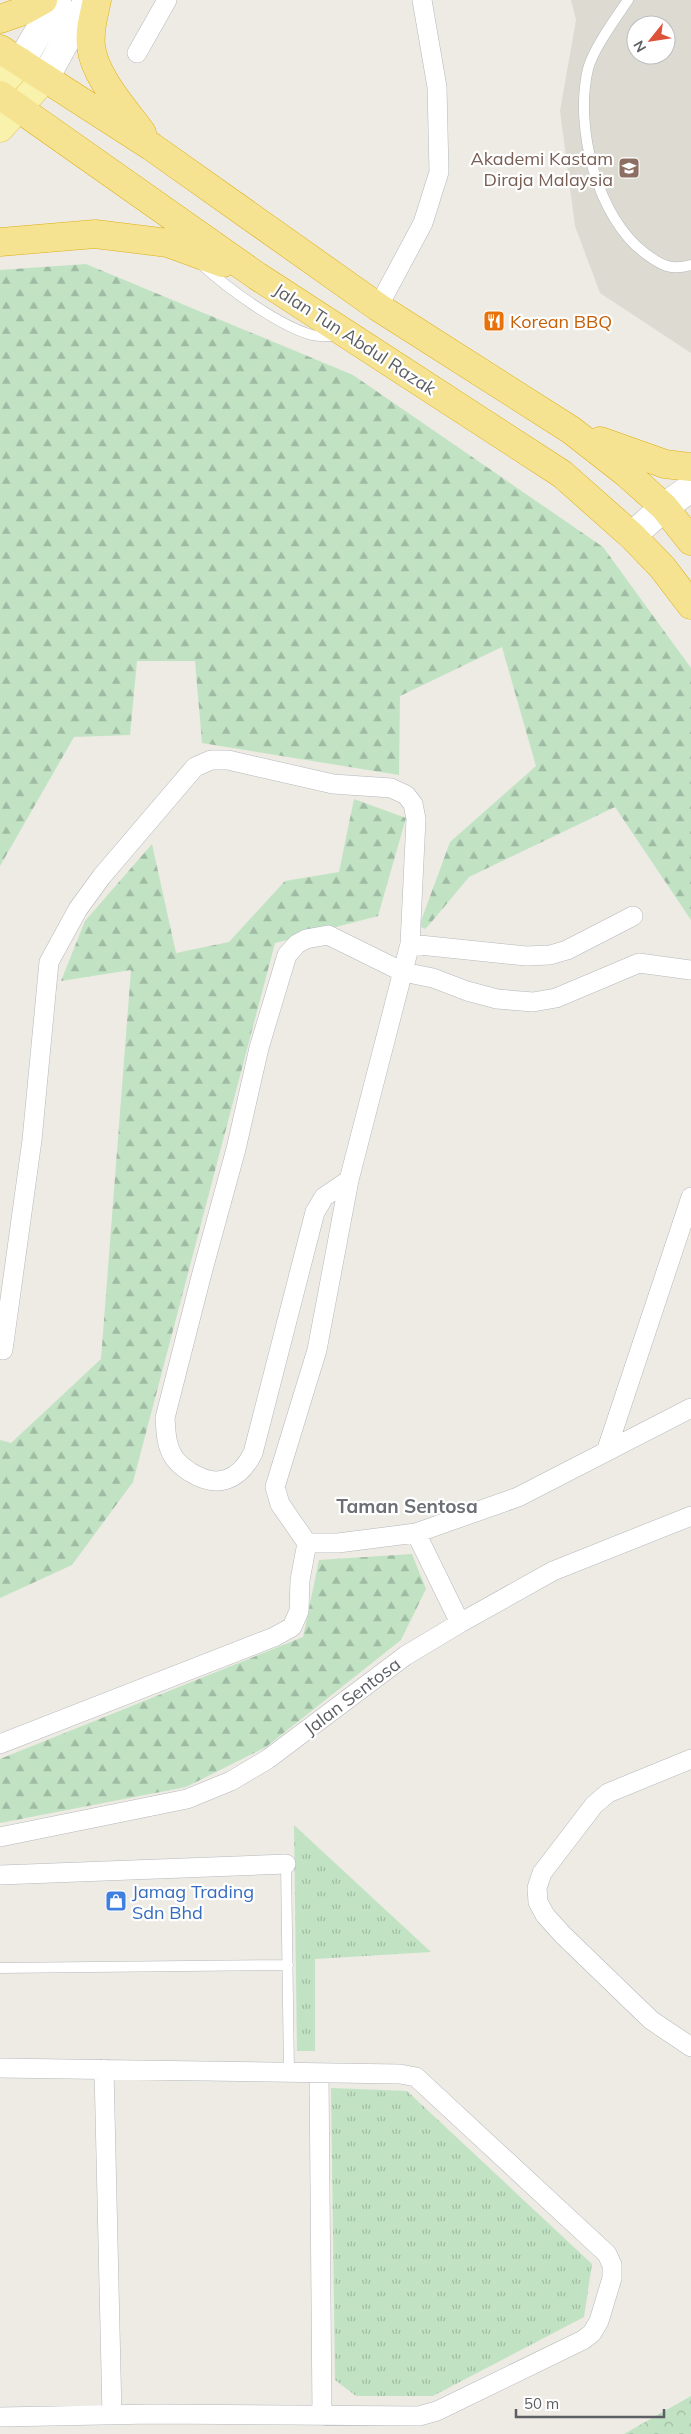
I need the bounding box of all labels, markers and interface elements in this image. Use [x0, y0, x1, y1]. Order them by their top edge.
north arrow [626, 15, 676, 65]
text: N [629, 37, 650, 56]
place label: Akademi Kastam Diraja Malaysia [470, 147, 613, 191]
school or university icon: Akademi Kastam Diraja Malaysia [617, 156, 641, 180]
street label: Jalan Tun Abdul Razak [269, 278, 441, 401]
restaurant icon: Korean BBQ [482, 309, 506, 333]
place label: Korean BBQ [510, 310, 612, 333]
district label: Taman Sentosa [336, 1494, 478, 1518]
street label: Jalan Sentosa [299, 1652, 405, 1740]
place label: Jamag Trading Sdn Bhd [132, 1880, 254, 1924]
shop icon: Jamag Trading Sdn Bhd [104, 1889, 128, 1913]
scale bar [516, 2386, 664, 2418]
text: 50 m [524, 2394, 559, 2413]

